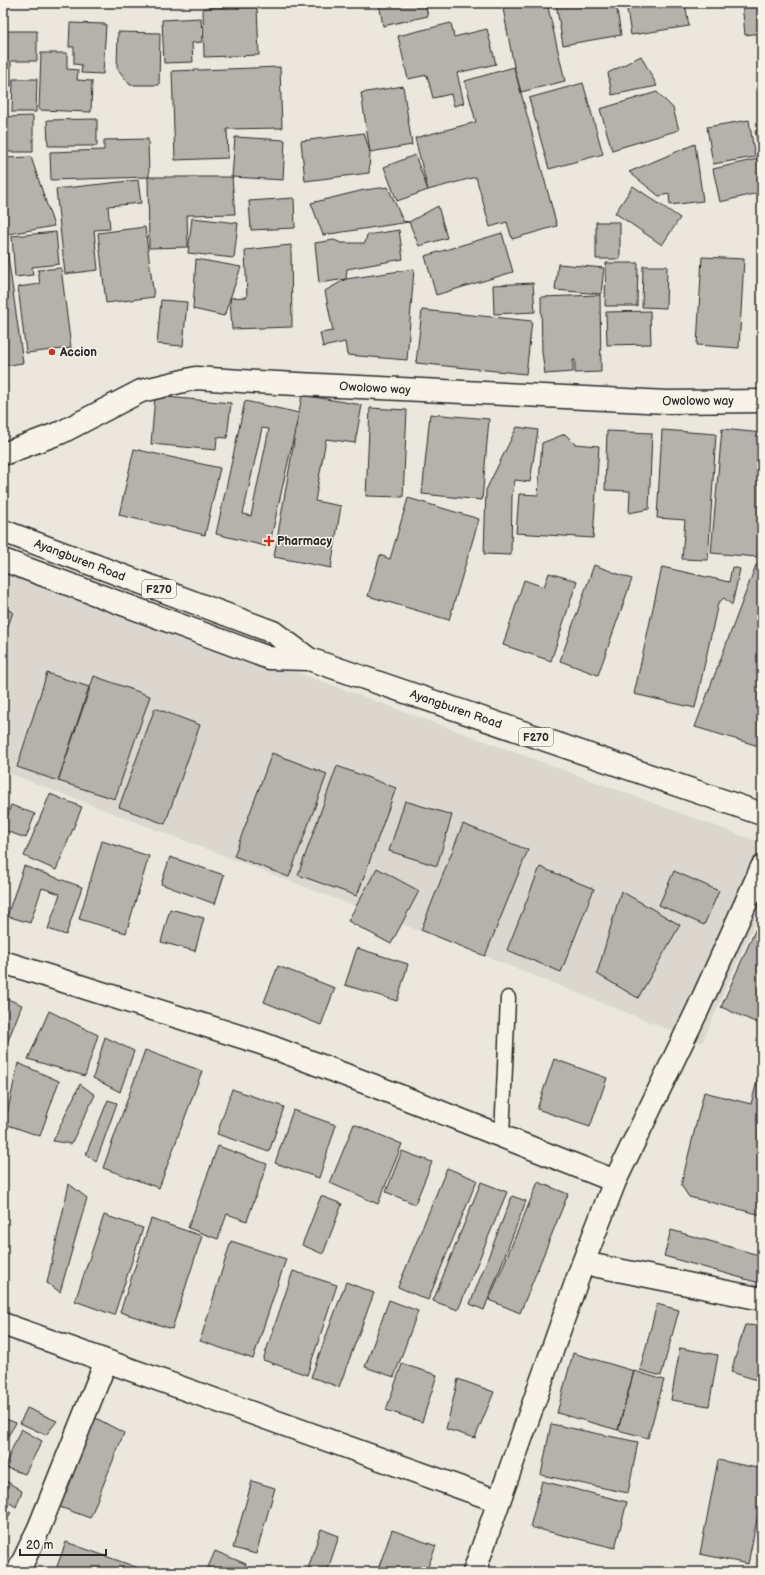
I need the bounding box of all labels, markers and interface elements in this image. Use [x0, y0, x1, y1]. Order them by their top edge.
place label: Accion [59, 345, 97, 360]
marker: Accion [47, 347, 57, 357]
street label: Owolowo way [339, 379, 412, 398]
street label: Owolowo way [662, 394, 734, 409]
place label: Pharmacy [277, 534, 332, 549]
street label: Ayangburen Road [32, 536, 128, 585]
marker: Pharmacy [264, 536, 274, 546]
road number: F270 [142, 580, 176, 598]
street label: Ayangburen Road [408, 687, 504, 732]
road number: F270 [519, 728, 553, 746]
scale bar [20, 1531, 106, 1557]
text: 20 m [26, 1538, 53, 1553]

